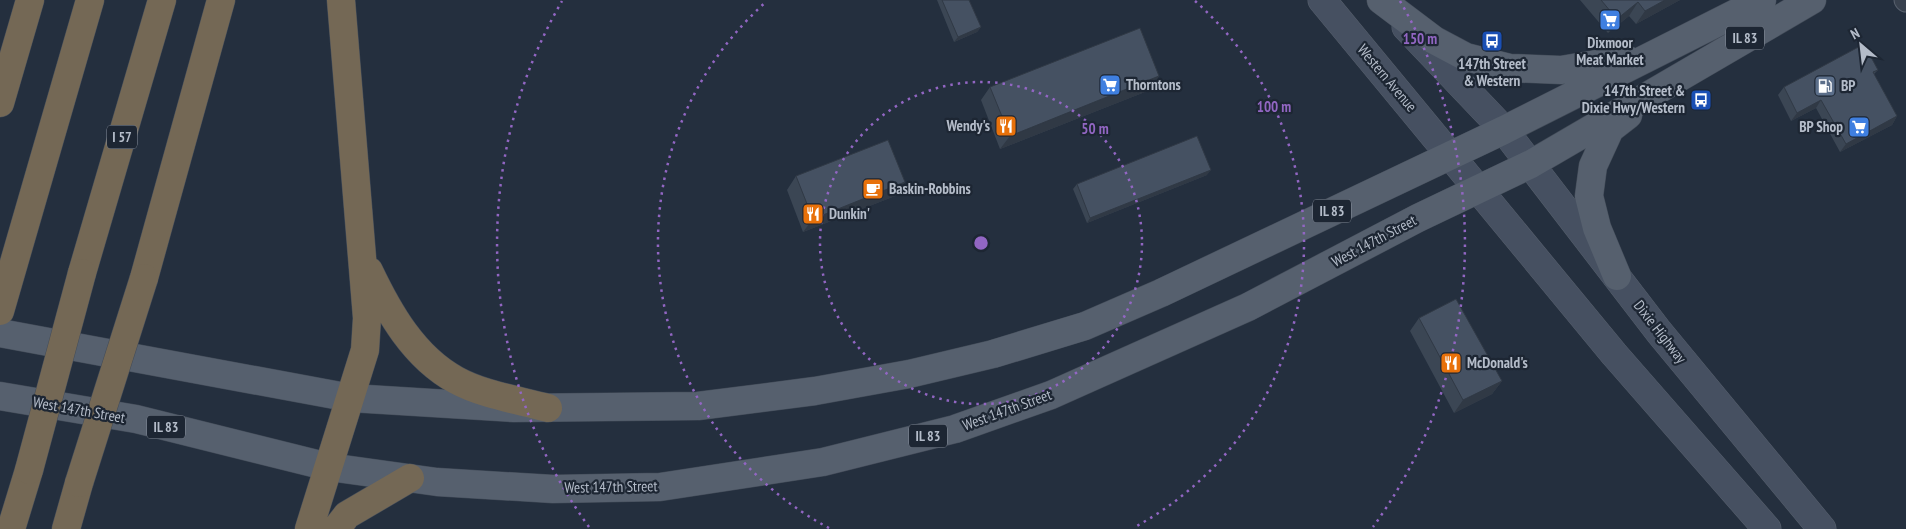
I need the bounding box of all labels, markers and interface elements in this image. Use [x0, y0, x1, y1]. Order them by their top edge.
supermarket icon: Dixmoor Meat Market [1598, 8, 1622, 32]
north arrow [1836, 20, 1886, 70]
text: N [1847, 24, 1862, 43]
road number: IL 83 [1726, 26, 1764, 49]
text: 150 m [1403, 29, 1437, 48]
bus stop icon: 147th Street & Western [1480, 29, 1504, 53]
place label: Dixmoor Meat Market [1576, 33, 1644, 69]
street label: Western Avenue [1354, 40, 1421, 115]
place label: 147th Street & Western [1458, 54, 1527, 90]
supermarket icon: Thorntons [1098, 73, 1122, 97]
fuel station icon: BP [1813, 74, 1837, 98]
place label: Thorntons [1126, 75, 1181, 94]
place label: BP [1841, 76, 1856, 95]
place label: 147th Street & Dixie Hwy/Western [1582, 81, 1685, 117]
bus stop icon: 147th Street & Dixie Hwy/Western [1689, 88, 1713, 112]
text: 100 m [1257, 97, 1291, 116]
restaurant icon: Wendy's [994, 114, 1018, 138]
supermarket icon: BP Shop [1847, 115, 1871, 139]
place label: Wendy's [946, 116, 990, 135]
place label: BP Shop [1799, 117, 1843, 136]
text: 50 m [1081, 119, 1109, 138]
road number: I 57 [107, 125, 137, 148]
cafe icon: Baskin-Robbins [861, 177, 885, 201]
place label: Baskin-Robbins [889, 179, 971, 198]
road number: IL 83 [1313, 200, 1351, 222]
restaurant icon: Dunkin' [801, 202, 825, 226]
place label: Dunkin' [829, 204, 870, 223]
street label: West 147th Street [1328, 210, 1419, 271]
centre of rings [972, 234, 990, 252]
street label: Dixie Highway [1630, 296, 1691, 367]
restaurant icon: McDonald's [1439, 351, 1463, 375]
place label: McDonald's [1467, 353, 1528, 372]
street label: West 147th Street [960, 385, 1054, 434]
street label: West 147th Street [32, 392, 127, 427]
road number: IL 83 [147, 416, 185, 438]
road number: IL 83 [909, 424, 947, 448]
street label: West 147th Street [564, 476, 658, 497]

